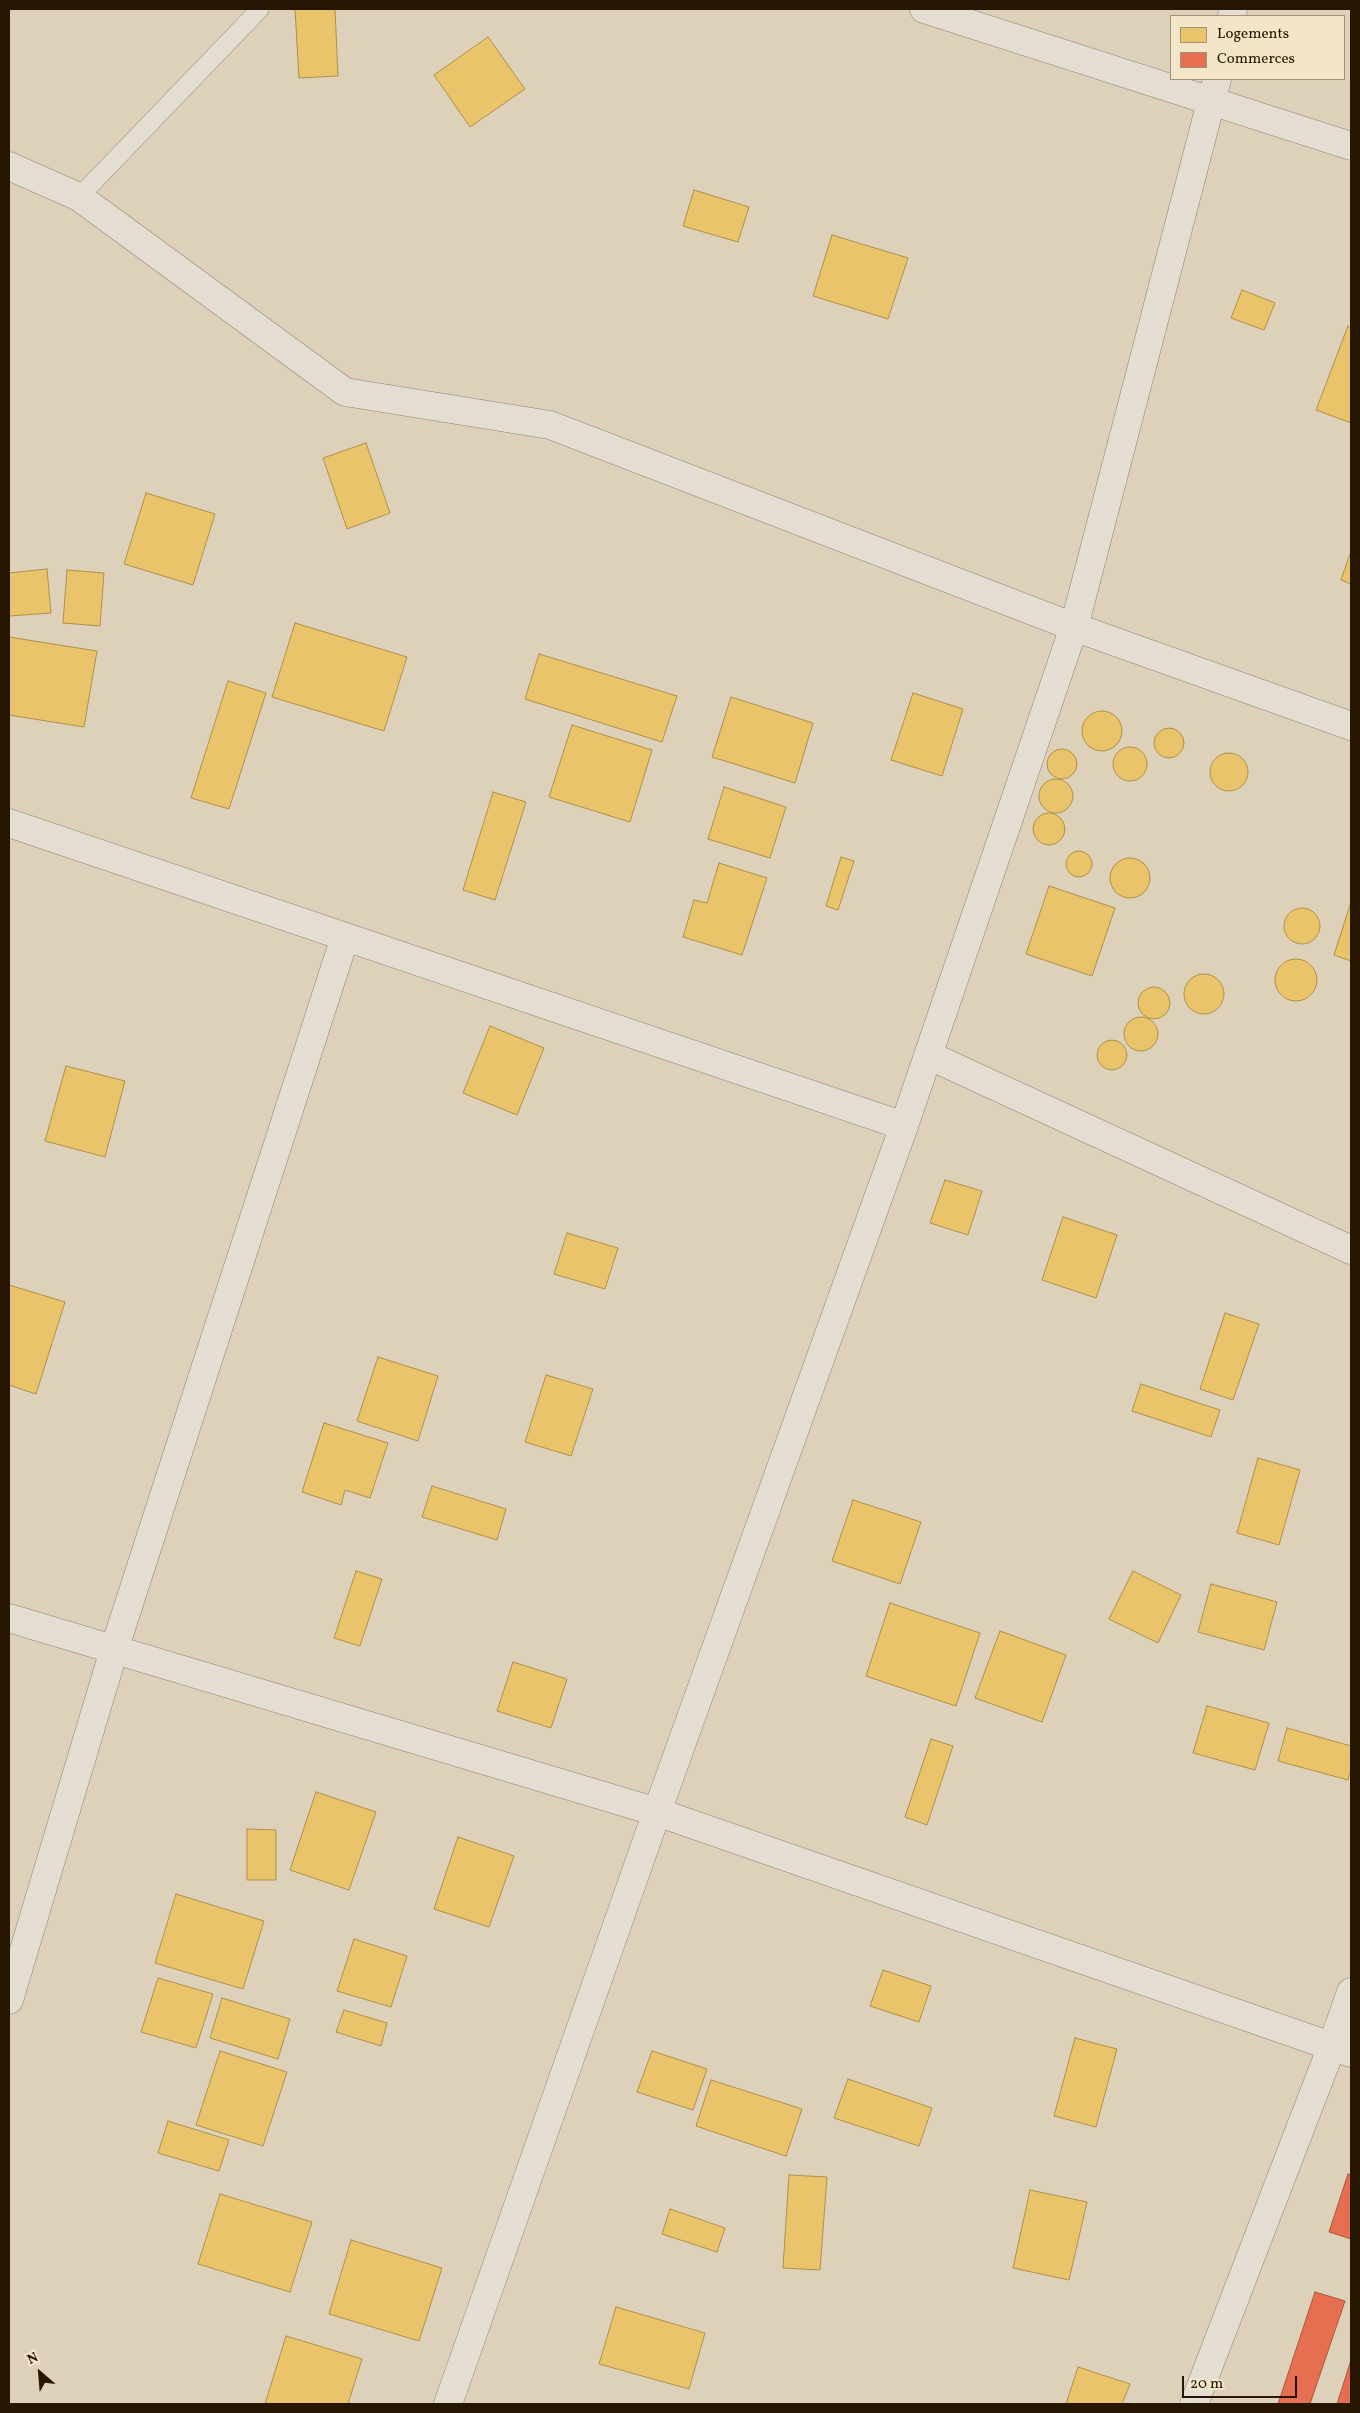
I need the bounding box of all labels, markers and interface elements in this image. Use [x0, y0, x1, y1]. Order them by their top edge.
legend [1170, 15, 1345, 80]
text: Logements [1217, 24, 1289, 45]
text: Commerces [1217, 49, 1295, 70]
north arrow [15, 2348, 65, 2398]
text: N [24, 2348, 42, 2370]
scale bar [1185, 2366, 1300, 2398]
text: 20 m [1190, 2374, 1223, 2395]

